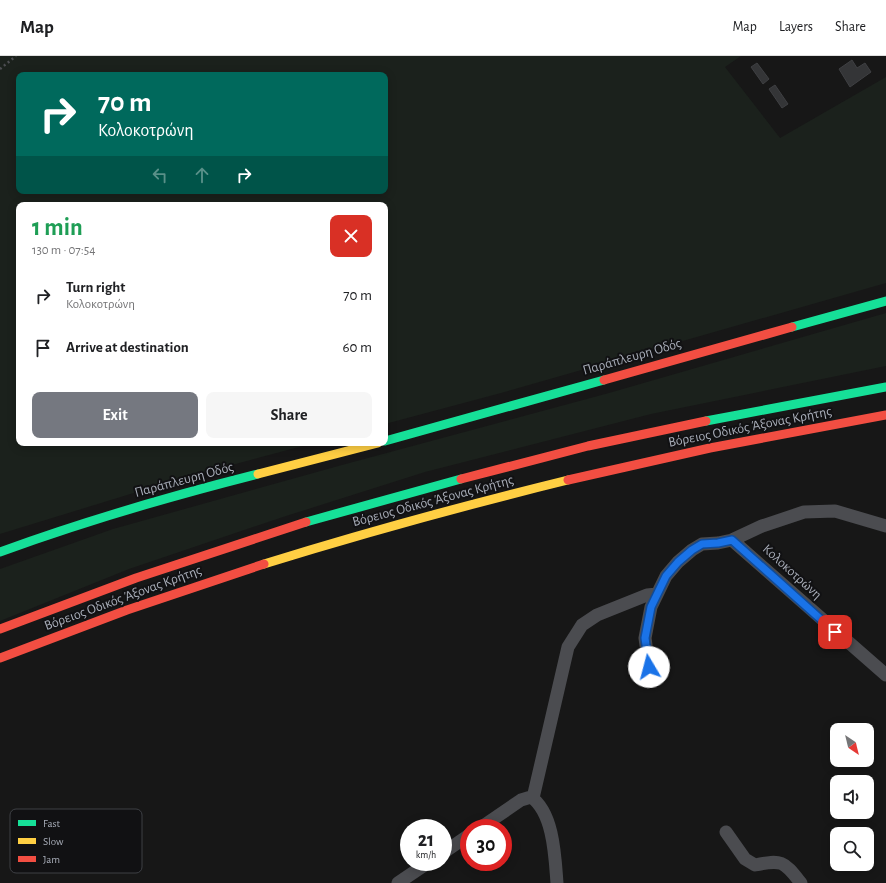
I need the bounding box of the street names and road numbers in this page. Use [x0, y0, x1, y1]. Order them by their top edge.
street label: Παράπλευρη Οδός [581, 336, 683, 378]
street label: Βόρειος Οδικός Άξονας Κρήτης [667, 404, 833, 450]
street label: Παράπλευρη Οδός [133, 460, 235, 500]
street label: Βόρειος Οδικός Άξονας Κρήτης [351, 473, 516, 529]
street label: Κολοκοτρώνη [760, 542, 824, 602]
street label: Βόρειος Οδικός Άξονας Κρήτης [43, 563, 204, 633]

